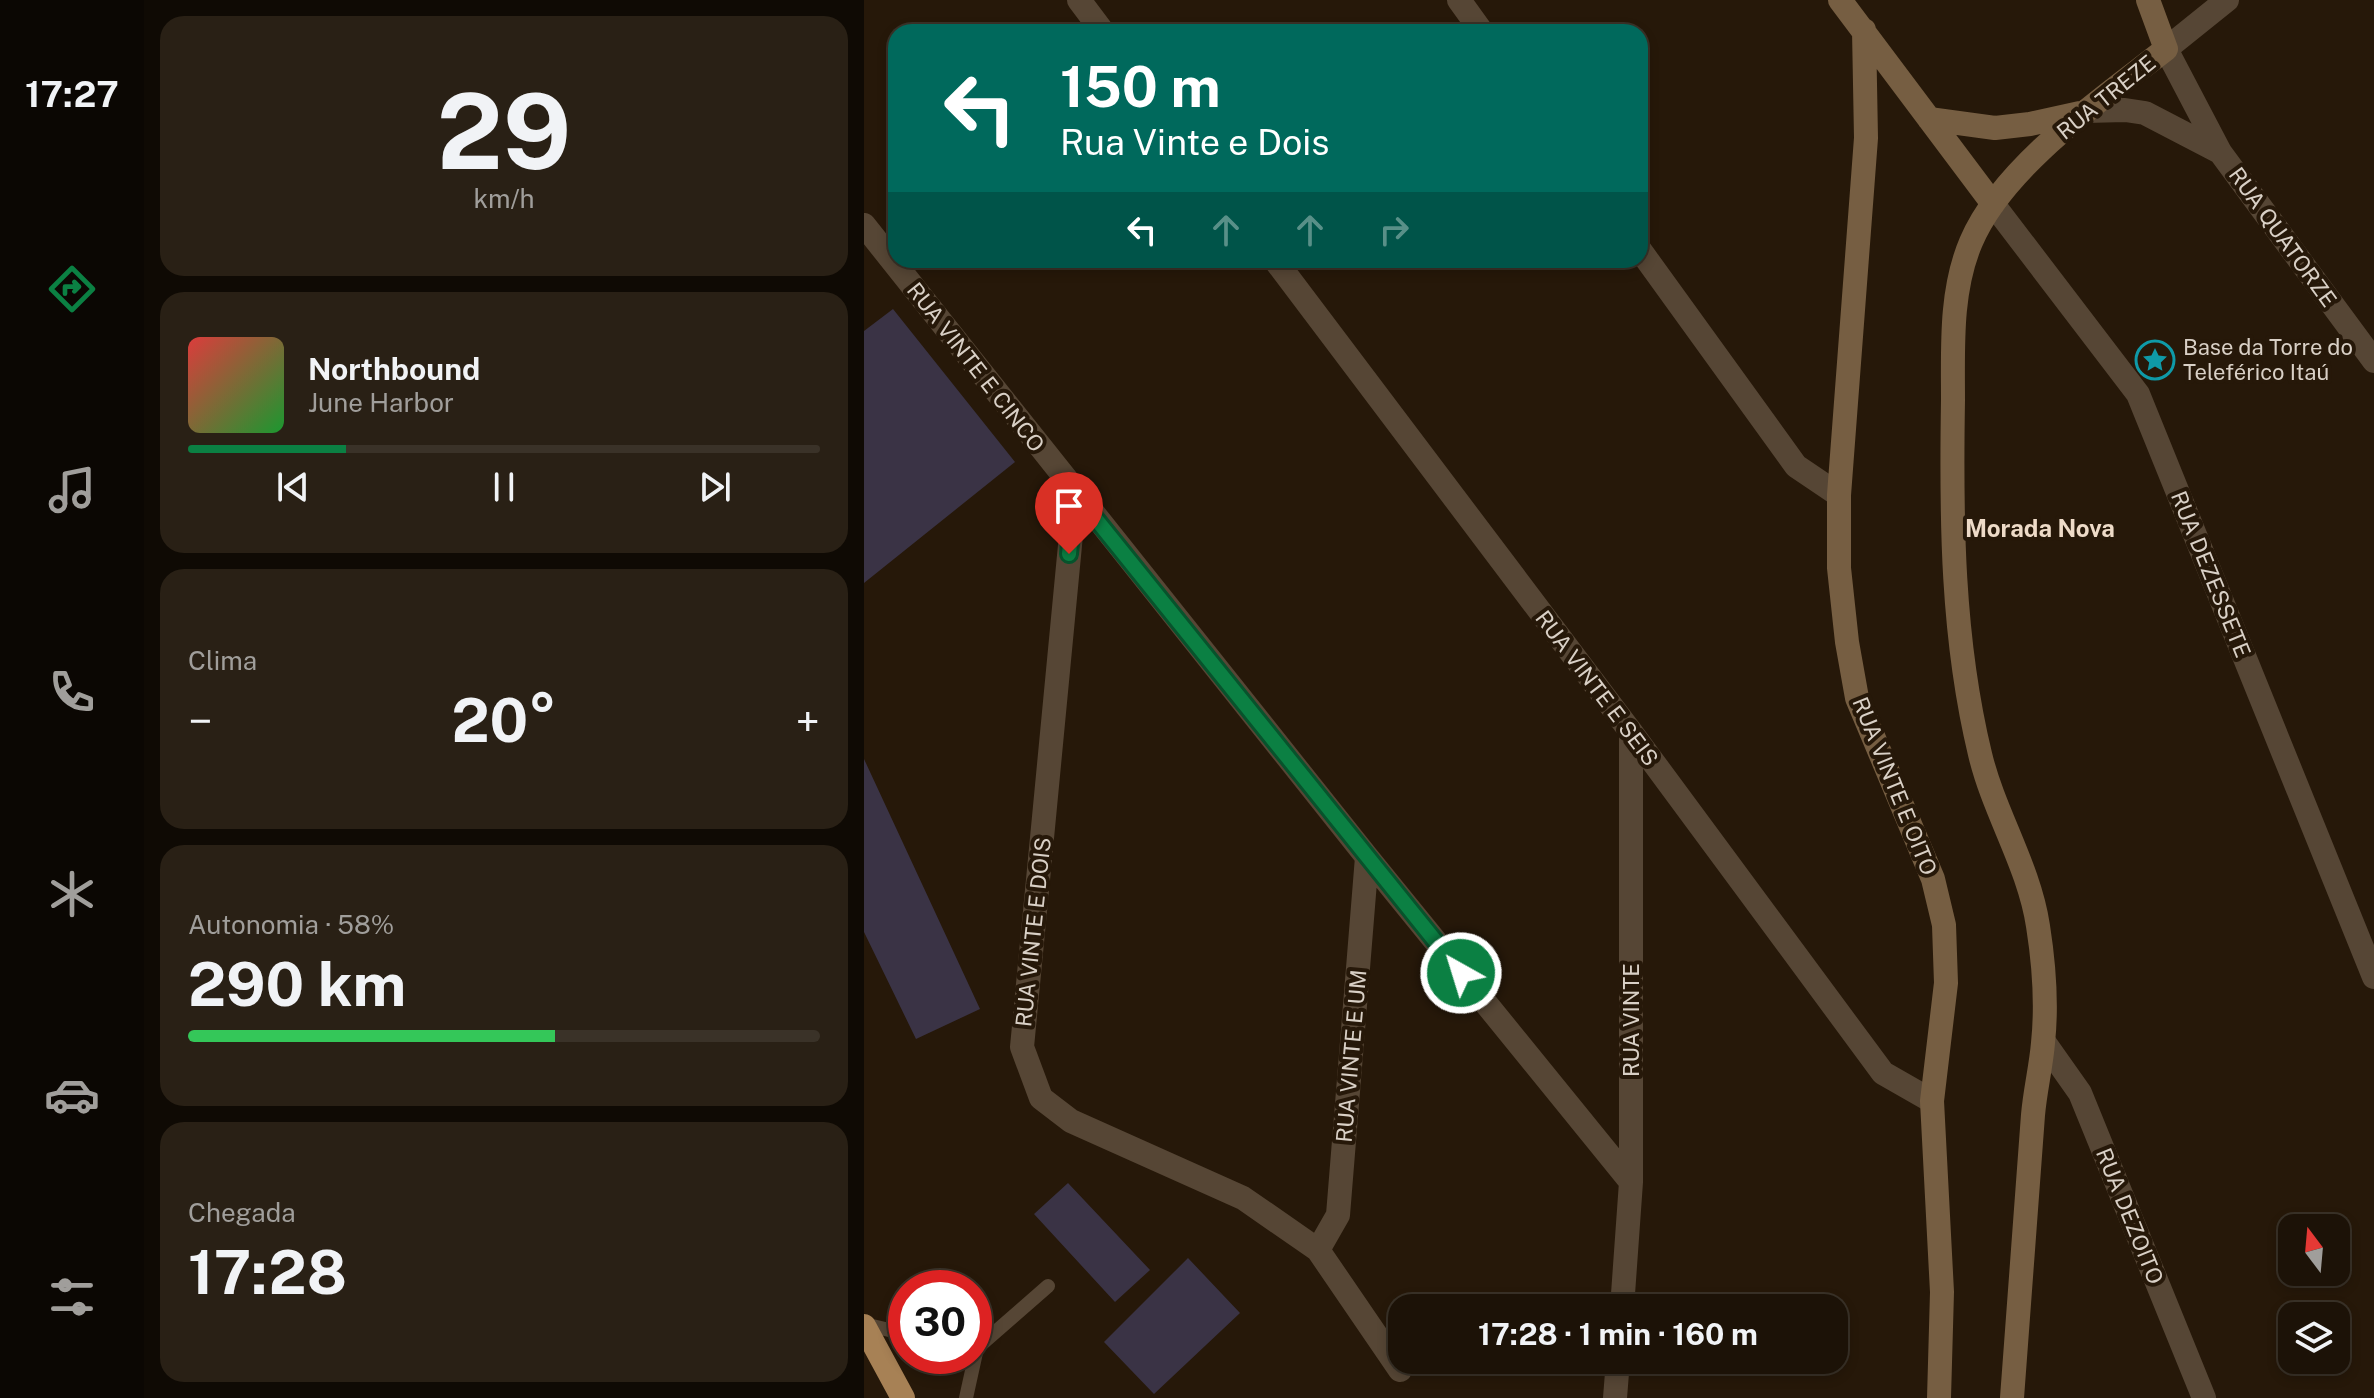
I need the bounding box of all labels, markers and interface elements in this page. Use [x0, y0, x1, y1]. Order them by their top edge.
street label: RUA TREZE [2051, 49, 2161, 145]
text: 150 m [1060, 54, 1221, 120]
icon: left [928, 56, 1032, 160]
text: 29 [437, 70, 571, 192]
text: 17:27 [25, 73, 119, 115]
text: Rua Vinte e Dois [1060, 121, 1329, 163]
street label: RUA QUATORZE [2224, 162, 2342, 312]
text: km/h [473, 183, 535, 214]
icon: left [1120, 208, 1164, 252]
icon: ahead [1204, 208, 1248, 252]
icon: ahead [1288, 208, 1332, 252]
icon: right [1372, 208, 1416, 252]
icon: directions [44, 261, 100, 317]
street label: RUA VINTE E CINCO [902, 277, 1050, 457]
place label: Base da Torre do Teleférico Itaú [2183, 334, 2353, 385]
place icon: Base da Torre do Teleférico Itaú [2134, 339, 2176, 381]
text: Northbound [308, 351, 480, 387]
text: June Harbor [308, 387, 454, 418]
icon: music [44, 462, 100, 518]
icon: previous [271, 465, 315, 509]
icon: pause [482, 465, 526, 509]
icon: next [693, 465, 737, 509]
pin [1035, 472, 1103, 554]
icon: arrive [1047, 484, 1091, 528]
street label: RUA DEZESSETE [2166, 487, 2256, 661]
district label: Morada Nova [1965, 514, 2115, 542]
street label: RUA VINTE E SEIS [1530, 605, 1664, 771]
text: Clima [188, 645, 257, 676]
icon: phone [44, 664, 100, 720]
text: 20° [451, 685, 557, 756]
street label: RUA VINTE E OITO [1847, 693, 1943, 879]
text: − [188, 695, 212, 747]
text: + [796, 695, 820, 747]
street label: RUA VINTE E DOIS [1010, 836, 1056, 1028]
icon: climate [44, 866, 100, 922]
text: Autonomia · 58% [188, 909, 394, 940]
position arrow [1419, 931, 1503, 1015]
text: 290 km [188, 949, 406, 1020]
street label: RUA VINTE [1618, 963, 1644, 1077]
street label: RUA VINTE E UM [1331, 969, 1371, 1143]
icon: car [44, 1067, 100, 1123]
street label: RUA DEZOITO [2091, 1144, 2169, 1288]
text: Chegada [188, 1197, 296, 1228]
north arrow [2278, 1214, 2350, 1286]
map controls [2278, 1214, 2350, 1374]
text: 17:28 [188, 1237, 347, 1308]
icon: filters [44, 1269, 100, 1325]
speed limit sign: 30 [888, 1270, 992, 1374]
button: layers [2278, 1302, 2350, 1374]
text: 17:28 · 1 min · 160 m [1478, 1316, 1758, 1352]

